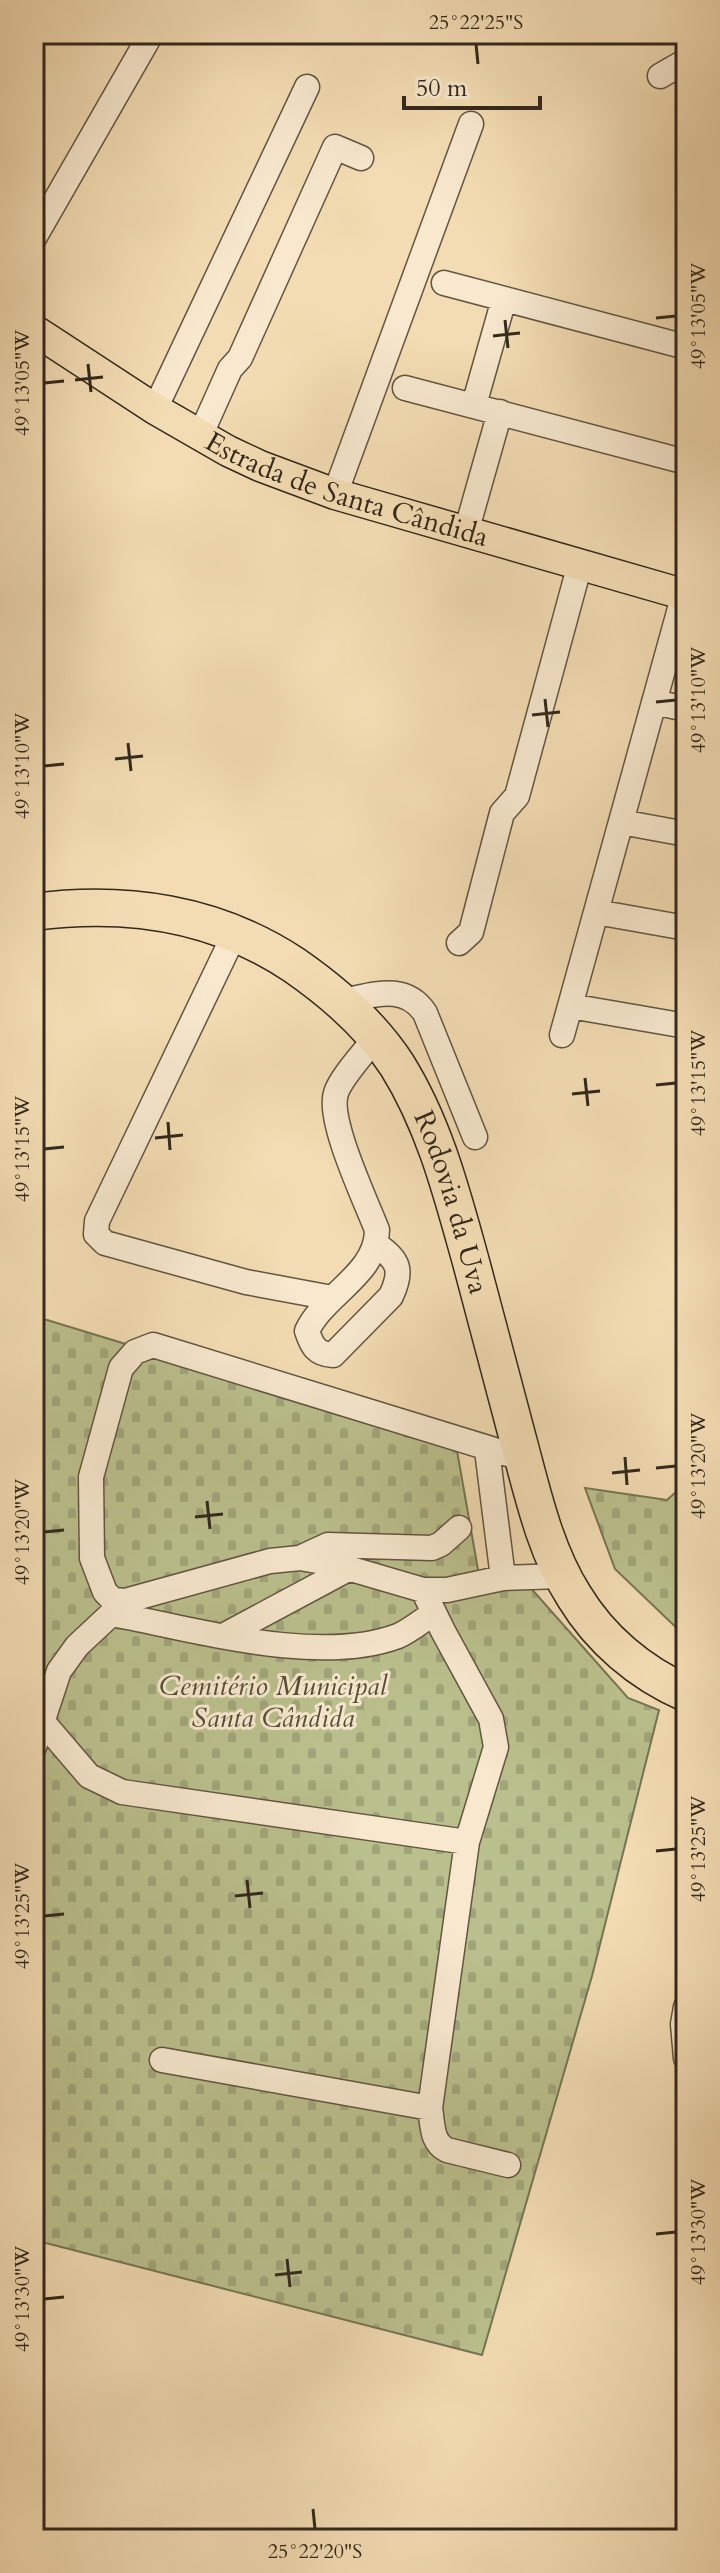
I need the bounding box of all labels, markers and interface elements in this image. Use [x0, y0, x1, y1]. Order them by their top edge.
text: 25°22'25"S [429, 9, 523, 36]
scale bar [404, 60, 540, 110]
text: 50 m [416, 72, 468, 105]
text: 49°13'05"W [685, 262, 712, 369]
text: 49°13'05"W [9, 329, 36, 436]
street label: Estrada de Santa Cândida [198, 423, 493, 556]
text: 49°13'10"W [685, 646, 712, 753]
text: 49°13'10"W [9, 712, 36, 819]
text: 49°13'15"W [685, 1029, 712, 1136]
text: 49°13'15"W [9, 1095, 36, 1202]
street label: Rodovia da Uva [405, 1105, 498, 1298]
text: 49°13'20"W [685, 1412, 712, 1519]
text: 49°13'20"W [9, 1478, 36, 1585]
park label: Cemitério Municipal Santa Cândida [159, 1667, 389, 1737]
text: 49°13'25"W [685, 1795, 712, 1902]
text: 49°13'25"W [9, 1862, 36, 1969]
text: 49°13'30"W [685, 2178, 712, 2285]
text: 49°13'30"W [9, 2245, 36, 2352]
text: 25°22'20"S [268, 2538, 362, 2565]

